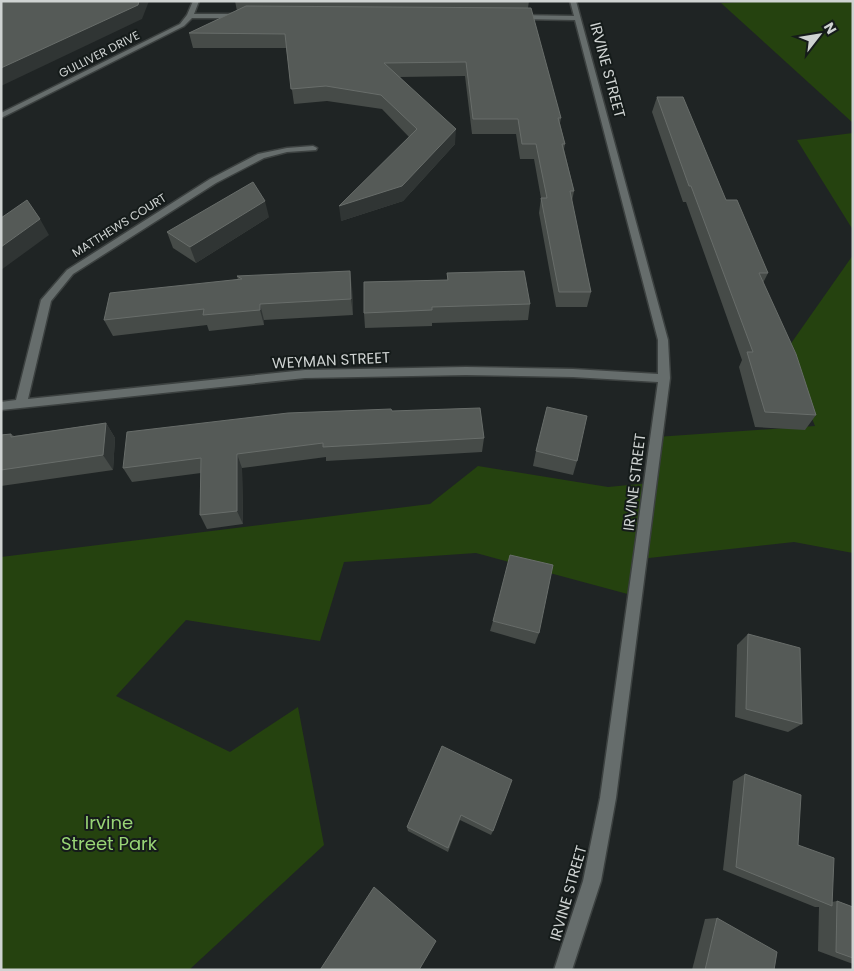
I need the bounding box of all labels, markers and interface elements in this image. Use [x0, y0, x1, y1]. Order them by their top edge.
north arrow [794, 10, 844, 60]
text: N [819, 19, 841, 38]
street label: IRVINE STREET [585, 20, 631, 120]
street label: GULLIVER DRIVE [56, 26, 142, 82]
street label: MATTHEWS COURT [69, 189, 170, 261]
street label: WEYMAN STREET [271, 346, 391, 374]
street label: IRVINE STREET [618, 432, 650, 532]
park label: Irvine Street Park [61, 810, 158, 856]
street label: IRVINE STREET [544, 843, 592, 943]

